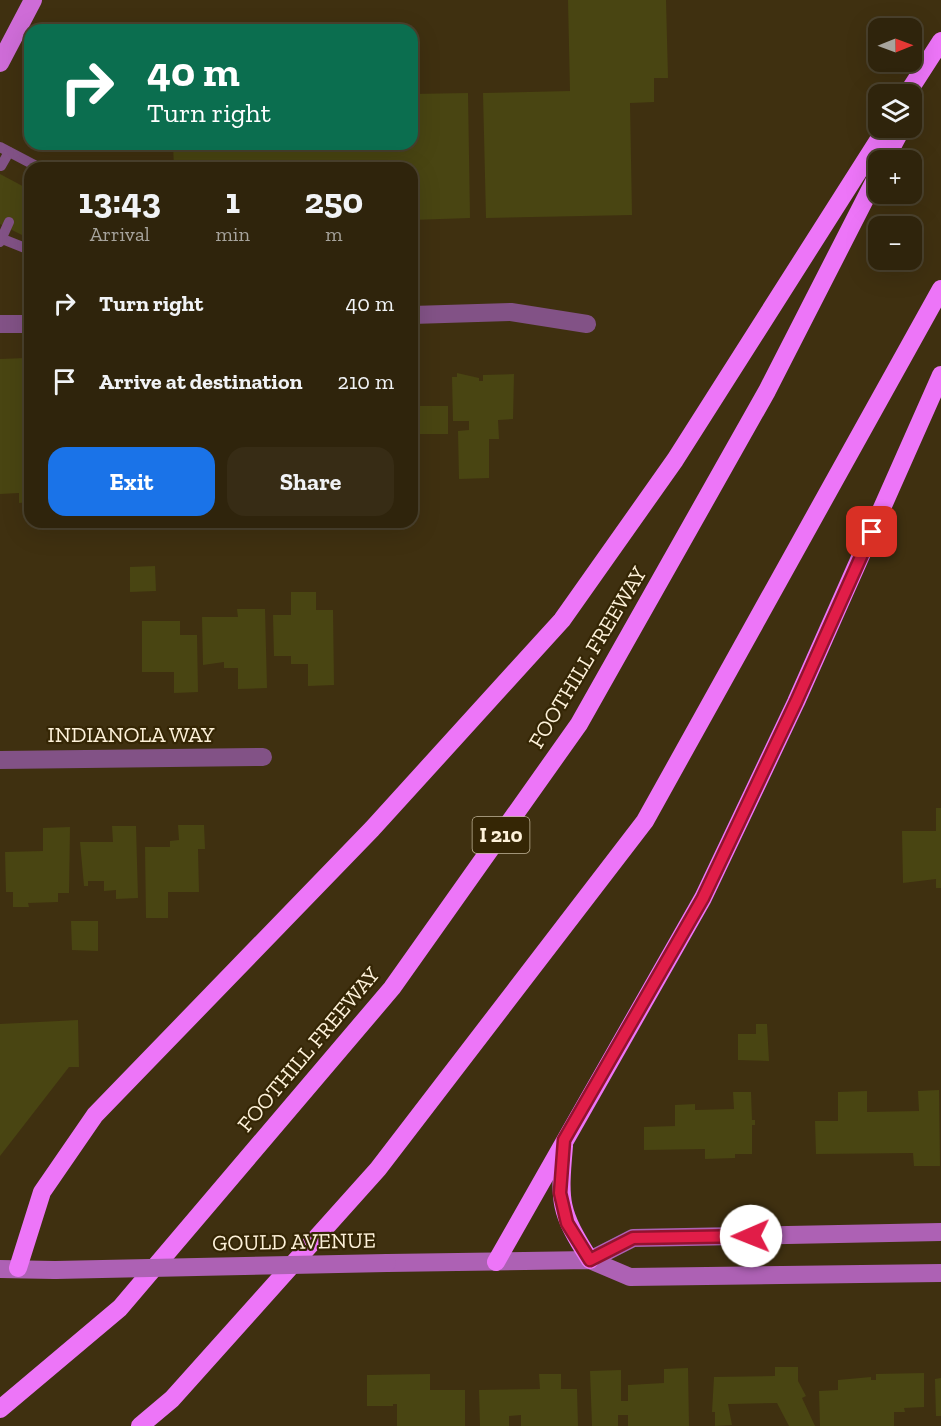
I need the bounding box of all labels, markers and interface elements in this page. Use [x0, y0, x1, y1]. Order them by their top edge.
north arrow [868, 18, 922, 72]
map controls [868, 18, 922, 270]
text: 40 m [147, 46, 240, 97]
icon: right [48, 48, 126, 126]
button: layers [868, 84, 922, 138]
text: Turn right [147, 97, 271, 129]
button: + [868, 150, 922, 204]
text: 13:43 [79, 179, 161, 222]
text: 1 [225, 179, 240, 222]
text: 250 [304, 179, 363, 222]
button: − [868, 216, 922, 270]
text: Arrival [90, 222, 150, 246]
text: min [216, 222, 250, 246]
text: m [325, 222, 343, 246]
icon: right [48, 287, 81, 320]
text: Turn right [99, 290, 203, 317]
text: 40 m [345, 290, 394, 317]
icon: arrive [48, 365, 81, 398]
text: Arrive at destination [99, 368, 302, 395]
text: 210 m [338, 368, 394, 395]
button: Exit [48, 447, 215, 516]
button: Share [227, 447, 394, 516]
pin [846, 506, 897, 557]
icon: arrive [855, 515, 888, 548]
street label: FOOTHILL FREEWAY [523, 561, 653, 753]
street label: INDIANOLA WAY [48, 721, 215, 748]
road number: I 210 [472, 817, 530, 853]
street label: FOOTHILL FREEWAY [231, 961, 386, 1137]
position arrow [719, 1204, 783, 1268]
street label: GOULD AVENUE [212, 1227, 376, 1256]

